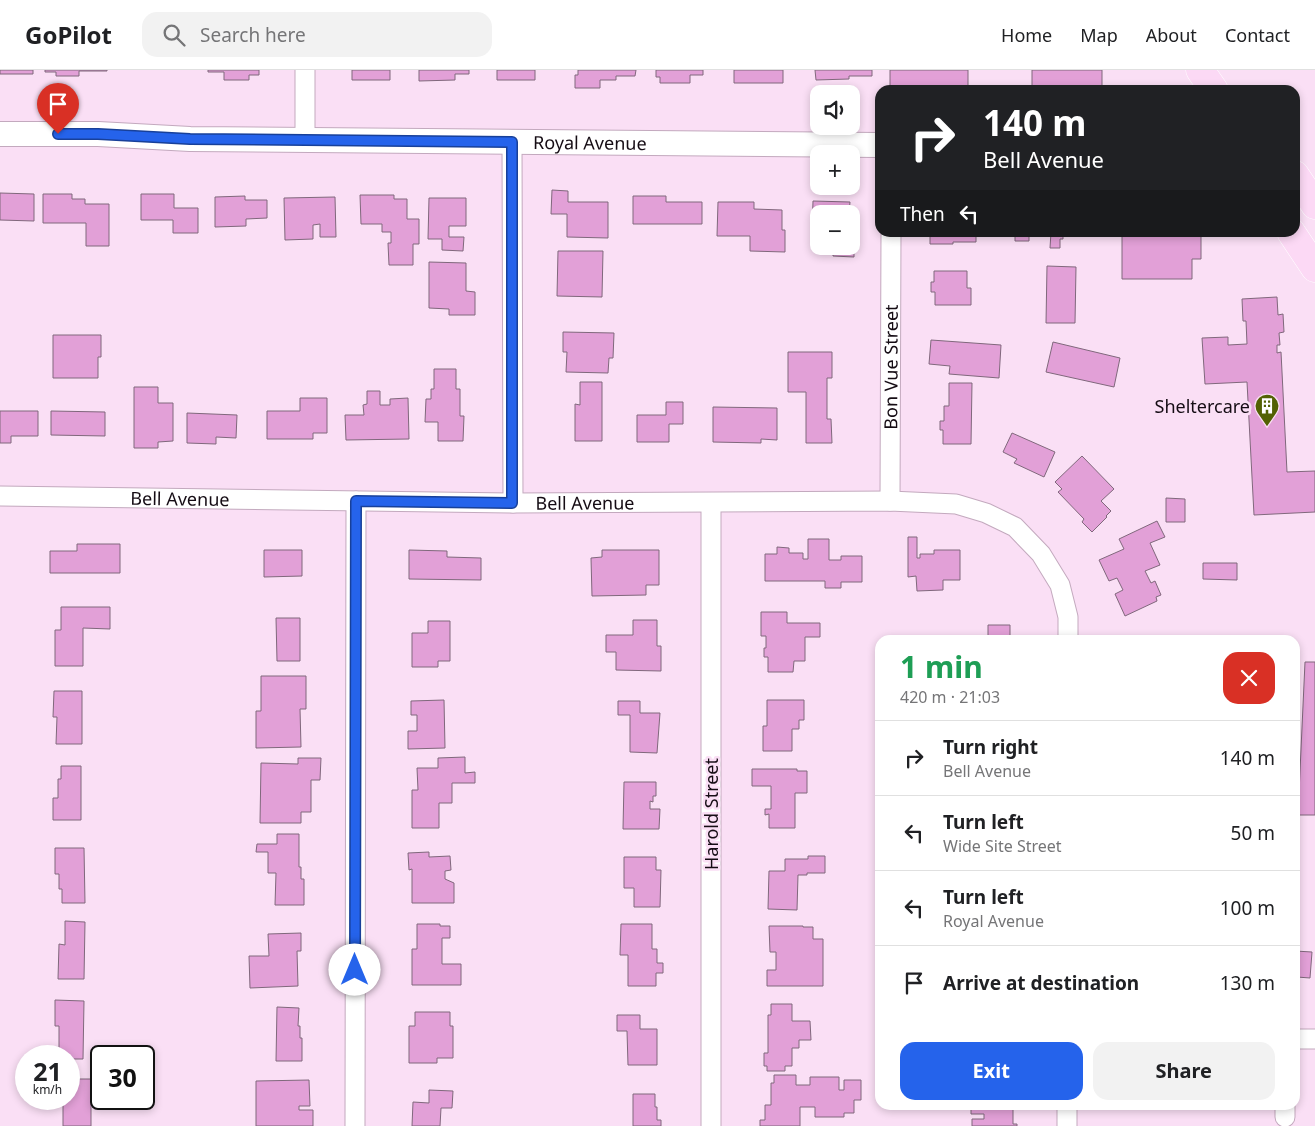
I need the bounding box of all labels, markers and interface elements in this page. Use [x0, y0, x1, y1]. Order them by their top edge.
search box [142, 12, 492, 57]
text: GoPilot [25, 18, 112, 51]
icon: search [160, 21, 188, 49]
text: Search here [200, 22, 306, 48]
text: Home [1001, 23, 1052, 47]
text: Map [1080, 23, 1118, 47]
text: About [1146, 23, 1197, 47]
text: Contact [1225, 23, 1290, 47]
pin [37, 83, 79, 134]
map controls [810, 85, 860, 255]
button: sound [810, 85, 860, 135]
icon: arrive [44, 90, 72, 118]
text: 140 m [983, 99, 1086, 146]
icon: right [900, 105, 965, 170]
street label: Royal Avenue [533, 130, 647, 155]
text: Bell Avenue [983, 144, 1104, 174]
button: + [810, 145, 860, 195]
icon: left [955, 200, 983, 228]
text: Then [900, 201, 945, 227]
button: − [810, 205, 860, 255]
street label: Bon Vue Street [878, 304, 903, 430]
building icon: Sheltercare [1254, 393, 1280, 427]
place label: Sheltercare [1155, 394, 1250, 418]
street label: Bell Avenue [130, 486, 230, 511]
street label: Bell Avenue [535, 490, 635, 515]
text: 1 min [900, 646, 983, 687]
button: close [1223, 652, 1275, 704]
text: 420 m · 21:03 [900, 686, 1000, 708]
text: Turn right [943, 734, 1038, 760]
icon: right [900, 744, 928, 772]
text: 140 m [1220, 745, 1275, 771]
street label: Harold Street [699, 757, 723, 870]
text: Bell Avenue [943, 760, 1031, 782]
text: Turn left [943, 809, 1024, 835]
icon: left [900, 819, 928, 847]
text: 50 m [1231, 820, 1275, 846]
text: Wide Site Street [943, 835, 1062, 857]
text: Turn left [943, 884, 1024, 910]
icon: left [900, 894, 928, 922]
text: 100 m [1220, 895, 1275, 921]
text: Royal Avenue [943, 910, 1044, 932]
position arrow [328, 943, 380, 995]
icon: arrive [900, 969, 928, 997]
text: Arrive at destination [943, 970, 1139, 996]
text: 130 m [1220, 970, 1275, 996]
button: Exit [900, 1042, 1083, 1100]
button: Share [1093, 1042, 1275, 1100]
speed limit sign: 30 [90, 1045, 155, 1110]
text: 21 [33, 1054, 62, 1088]
text: km/h [33, 1081, 62, 1098]

